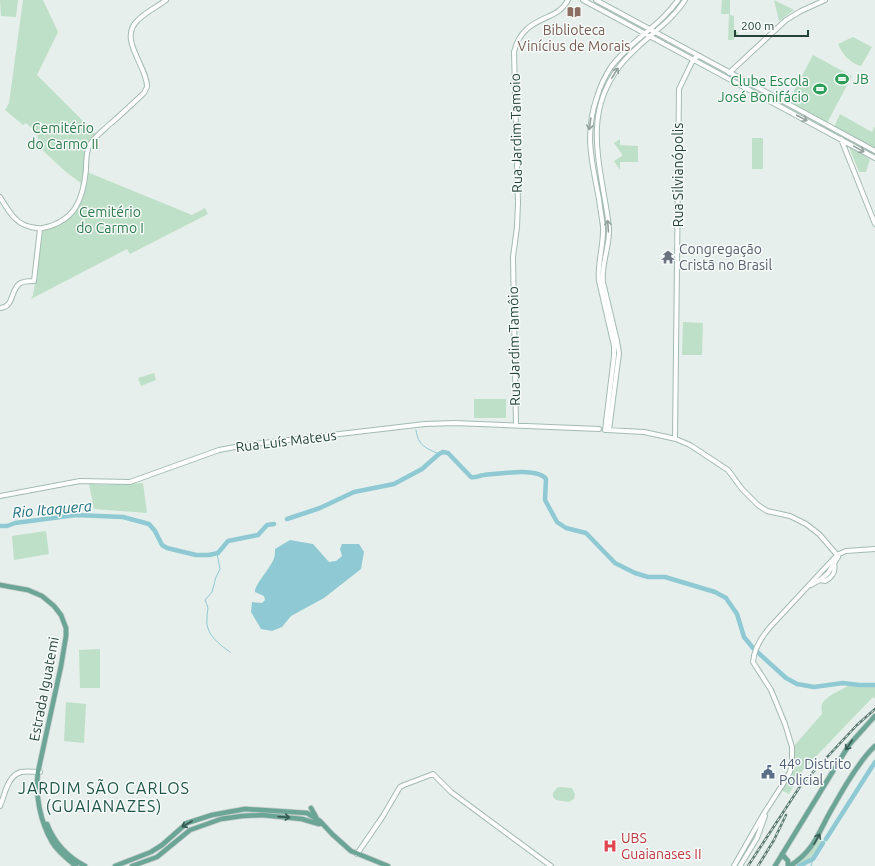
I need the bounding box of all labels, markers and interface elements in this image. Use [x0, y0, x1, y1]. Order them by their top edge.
library icon: Biblioteca Vinícius de Morais [566, 4, 582, 20]
scale bar [735, 12, 808, 38]
text: 200 m [741, 19, 774, 32]
place label: Biblioteca Vinícius de Morais [518, 22, 630, 54]
one-way arrow [611, 68, 619, 79]
sports icon: JB [834, 71, 850, 87]
place label: JB [853, 71, 869, 87]
street label: Rua Jardim Tamoio [507, 73, 525, 193]
place label: Clube Escola José Bonifácio [718, 73, 809, 105]
sports icon: Clube Escola José Bonifácio [812, 81, 828, 97]
one-way arrow [796, 115, 808, 123]
one-way arrow [586, 117, 594, 130]
park label: Cemitério do Carmo II [27, 120, 99, 152]
street label: Rua Silvianópolis [670, 123, 686, 227]
one-way arrow [853, 146, 865, 154]
park label: Cemitério do Carmo I [76, 204, 144, 236]
one-way arrow [605, 220, 612, 233]
place label: Congregação Cristã no Brasil [679, 241, 772, 273]
temple icon: Congregação Cristã no Brasil [660, 249, 676, 265]
street label: Rua Jardim Tamôio [505, 286, 523, 406]
street label: Rua Luís Mateus [235, 427, 337, 455]
water label: Rio Itaquera [12, 497, 92, 521]
street label: Estrada Iguatemi [26, 635, 62, 743]
one-way arrow [845, 739, 853, 750]
place label: 44º Distrito Policial [779, 756, 851, 788]
public building icon: 44º Distrito Policial [760, 764, 776, 780]
district label: JARDIM SÃO CARLOS (GUAIANAZES) [18, 778, 190, 816]
one-way arrow [277, 814, 290, 821]
one-way arrow [181, 821, 193, 829]
place label: UBS Guaianases II [621, 830, 702, 862]
one-way arrow [813, 833, 821, 845]
hospital icon: UBS Guaianases II [602, 838, 618, 854]

